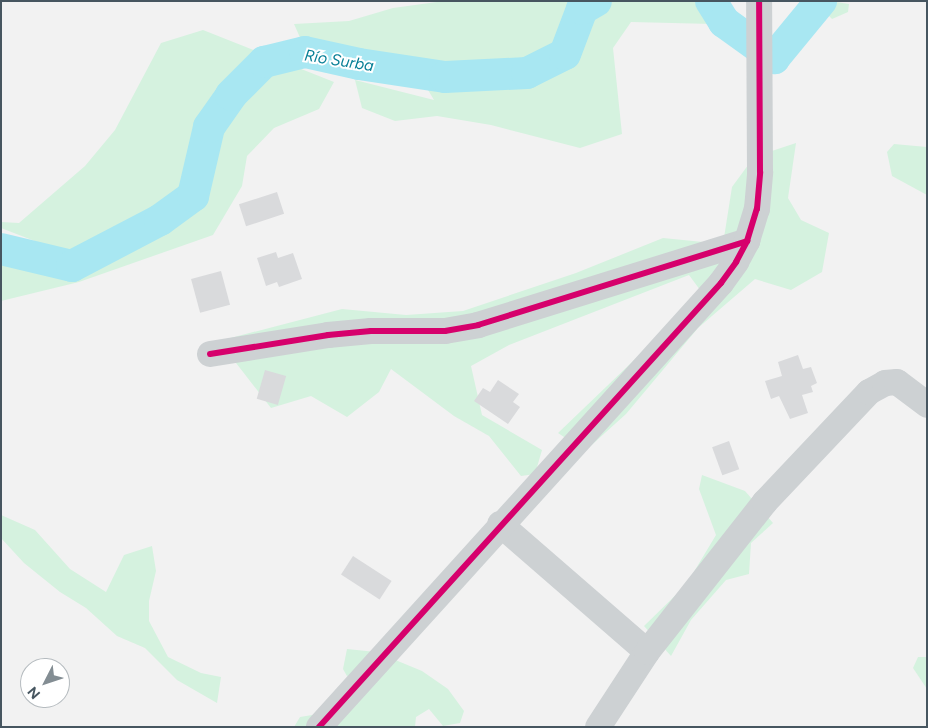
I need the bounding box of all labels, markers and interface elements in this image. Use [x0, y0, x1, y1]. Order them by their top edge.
water label: Río Surba [303, 46, 375, 76]
north arrow [20, 658, 70, 708]
text: N [24, 683, 44, 702]

